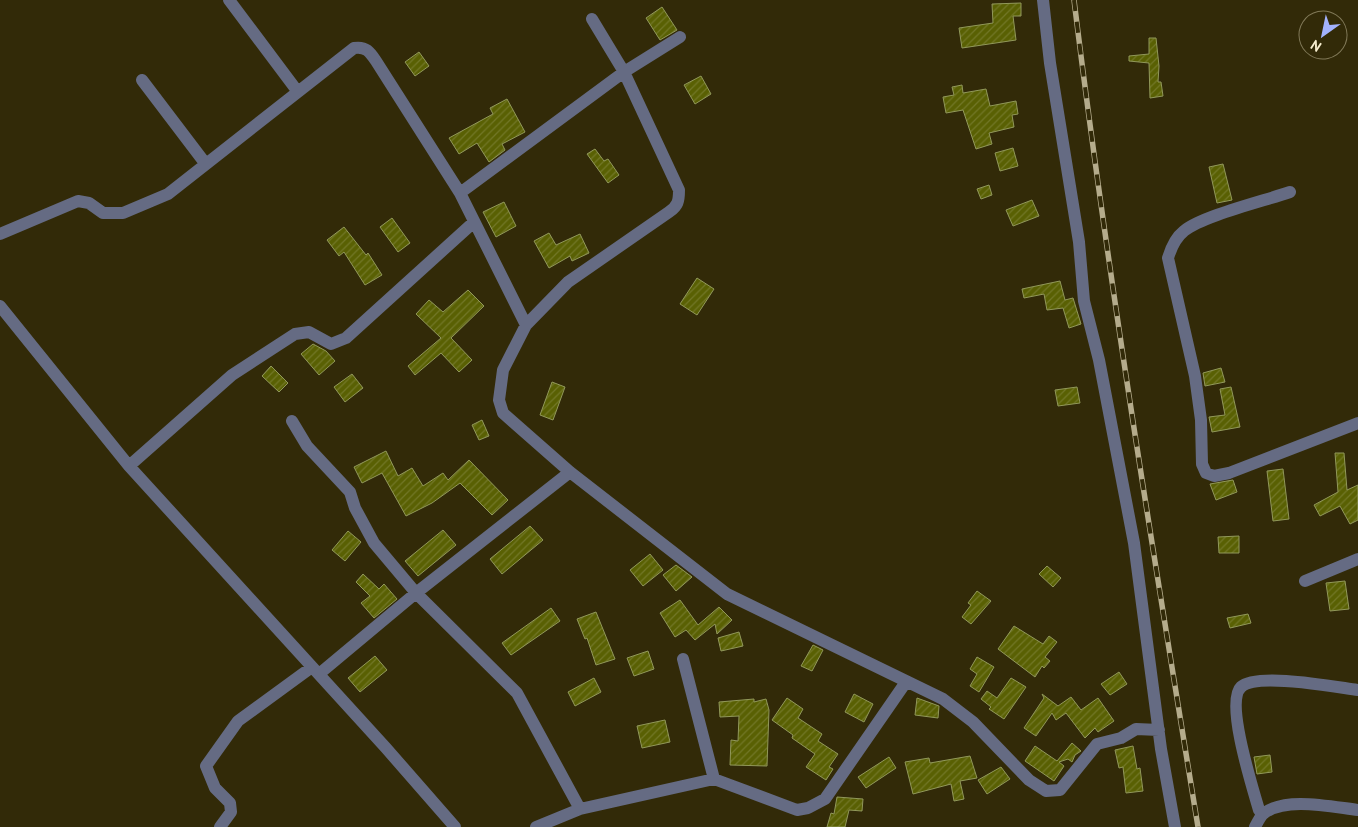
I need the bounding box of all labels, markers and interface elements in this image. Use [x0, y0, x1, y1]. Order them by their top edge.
north arrow [1298, 10, 1348, 60]
text: N [1307, 36, 1325, 56]

